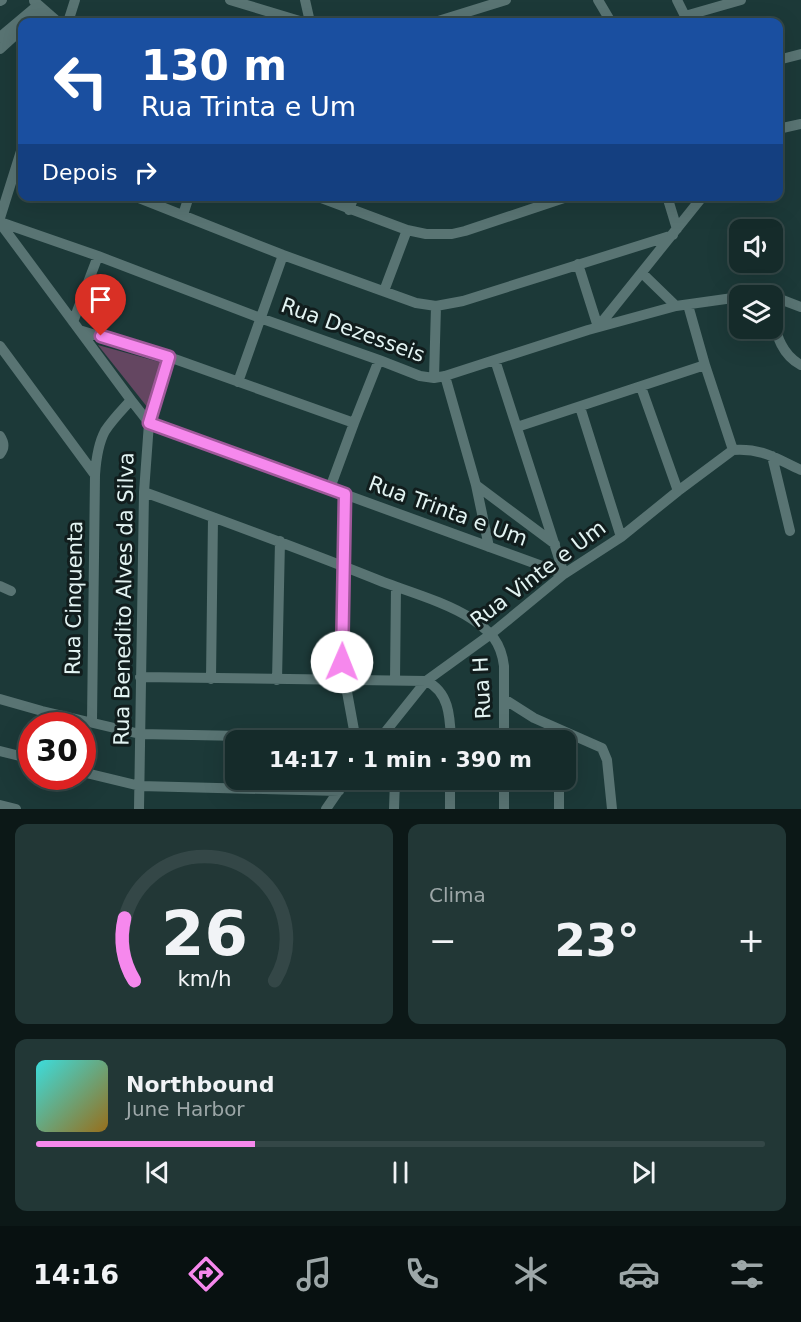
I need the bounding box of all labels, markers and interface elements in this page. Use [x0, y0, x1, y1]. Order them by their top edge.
text: 130 m [141, 41, 287, 90]
icon: left [42, 42, 120, 120]
text: Rua Trinta e Um [141, 91, 356, 122]
icon: right [129, 156, 162, 189]
text: Depois [42, 160, 117, 185]
map controls [729, 219, 783, 339]
button: sound [729, 219, 783, 273]
pin [75, 274, 126, 336]
icon: arrive [84, 283, 117, 316]
button: layers [729, 285, 783, 339]
street label: Rua Dezesseis [278, 293, 428, 367]
street label: Rua Benedito Alves da Silva [109, 452, 139, 746]
street label: Rua Trinta e Um [365, 471, 531, 551]
street label: Rua Vinte e Um [466, 515, 610, 633]
street label: Rua Cinquenta [61, 521, 87, 675]
position arrow [310, 630, 374, 694]
street label: Rua H [468, 656, 496, 720]
speed limit sign: 30 [18, 712, 96, 790]
text: 14:17 · 1 min · 390 m [269, 747, 532, 772]
text: Clima [429, 883, 486, 907]
text: 26 [161, 897, 247, 970]
text: 23° [554, 914, 640, 967]
text: − [429, 921, 457, 960]
text: + [737, 921, 765, 960]
text: km/h [177, 966, 231, 991]
text: Northbound [126, 1072, 275, 1097]
text: June Harbor [126, 1097, 245, 1121]
icon: previous [141, 1156, 174, 1189]
icon: pause [384, 1156, 417, 1189]
icon: next [627, 1156, 660, 1189]
icon: directions [185, 1253, 227, 1295]
icon: music [293, 1253, 335, 1295]
icon: phone [401, 1253, 443, 1295]
icon: climate [510, 1253, 552, 1295]
icon: car [618, 1253, 660, 1295]
icon: filters [726, 1253, 768, 1295]
text: 14:16 [33, 1259, 119, 1290]

